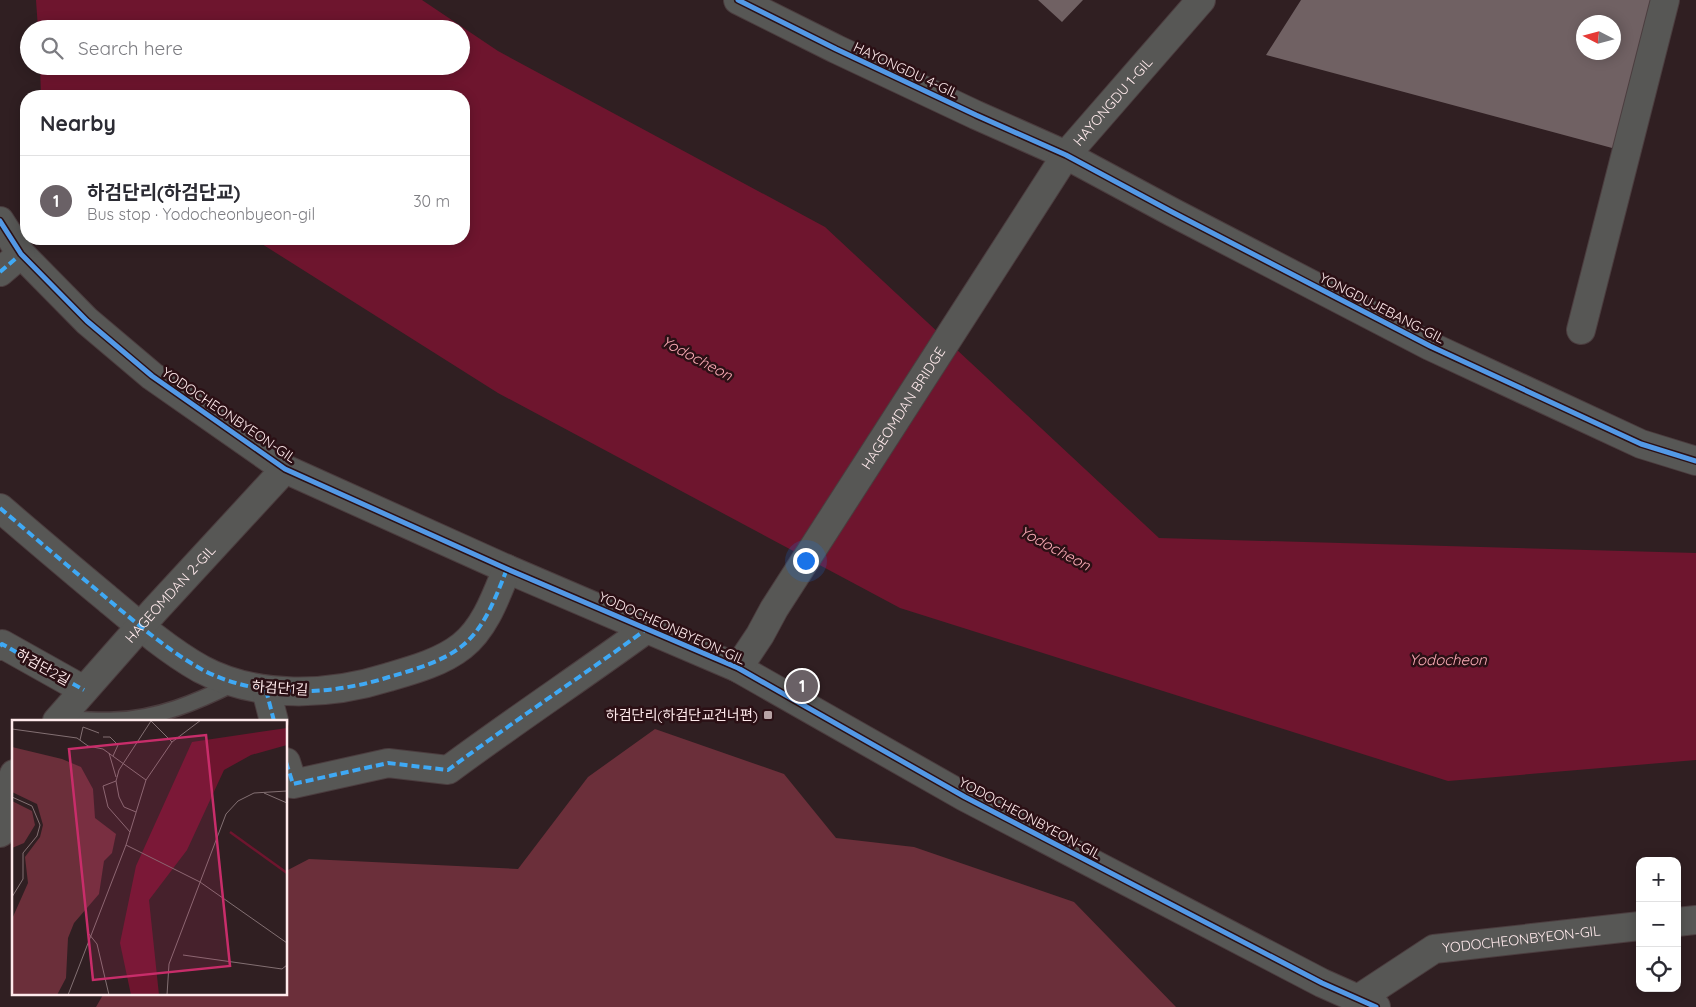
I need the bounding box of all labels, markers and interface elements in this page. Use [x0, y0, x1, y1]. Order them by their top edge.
north arrow [1576, 15, 1621, 60]
search box [20, 20, 470, 75]
icon: search [38, 34, 66, 62]
text: Search here [78, 36, 183, 60]
street label: HAYONGDU 4-GIL [851, 38, 962, 102]
street label: HAYONGDU 1-GIL [1069, 53, 1157, 150]
text: Nearby [40, 110, 116, 136]
text: 하검단리(하검단교) [87, 180, 240, 204]
text: 1 [53, 191, 59, 211]
text: 30 m [413, 191, 450, 211]
text: Bus stop · Yodocheonbyeon-gil [87, 204, 315, 224]
street label: YONGDUJEBANG-GIL [1316, 269, 1448, 348]
water label: Yodocheon [658, 331, 736, 385]
street label: HAGEOMDAN BRIDGE [857, 344, 949, 473]
street label: YODOCHEONBYEON-GIL [158, 363, 300, 467]
water label: Yodocheon [1016, 521, 1094, 575]
street label: HAGEOMDAN 2-GIL [121, 541, 220, 647]
your location [793, 548, 819, 574]
street label: YODOCHEONBYEON-GIL [596, 588, 749, 669]
street label: 하검단2길 [13, 645, 73, 689]
water label: Yodocheon [1409, 650, 1487, 669]
pin: 1 [786, 667, 818, 705]
street label: 하검단1길 [251, 677, 309, 699]
place label: 하검단리(하검단교건너편) [606, 706, 758, 724]
marker: 하검단리(하검단교건너편) [762, 709, 774, 721]
inset map [12, 720, 288, 994]
street label: YODOCHEONBYEON-GIL [956, 773, 1105, 863]
map controls [1636, 857, 1681, 992]
button: + [1636, 857, 1681, 902]
button: − [1636, 902, 1681, 947]
street label: YODOCHEONBYEON-GIL [1442, 921, 1602, 957]
button: locate [1636, 947, 1681, 992]

